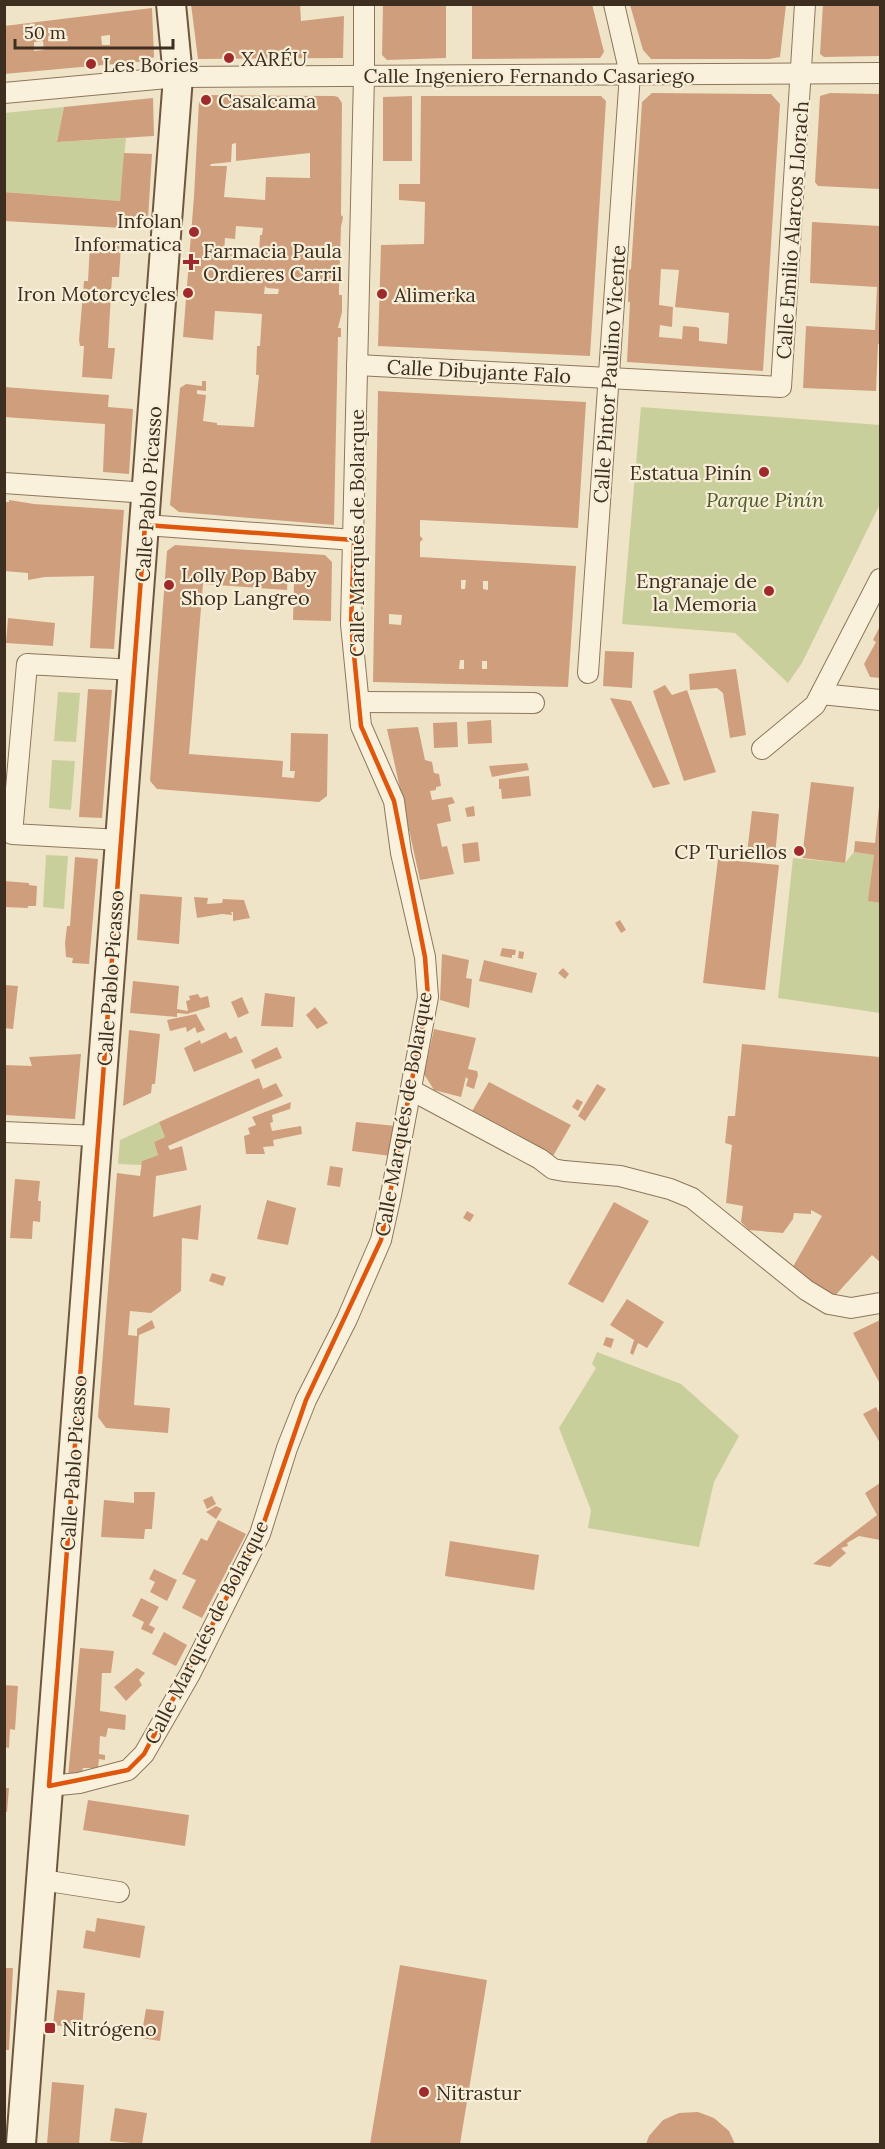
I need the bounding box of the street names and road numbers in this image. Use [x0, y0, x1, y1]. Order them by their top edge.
street label: Calle Ingeniero Fernando Casariego [363, 63, 695, 88]
street label: Calle Emilio Alarcos Llorach [770, 100, 814, 360]
street label: Calle Pintor Paulino Vicente [587, 244, 631, 504]
street label: Calle Dibujante Falo [386, 354, 572, 388]
street label: Calle Pablo Picasso [129, 405, 167, 583]
street label: Calle Marqués de Bolarque [344, 409, 369, 657]
street label: Calle Pablo Picasso [91, 889, 129, 1067]
street label: Calle Marqués de Bolarque [369, 990, 437, 1238]
street label: Calle Pablo Picasso [54, 1374, 92, 1552]
street label: Calle Marqués de Bolarque [139, 1516, 274, 1748]

